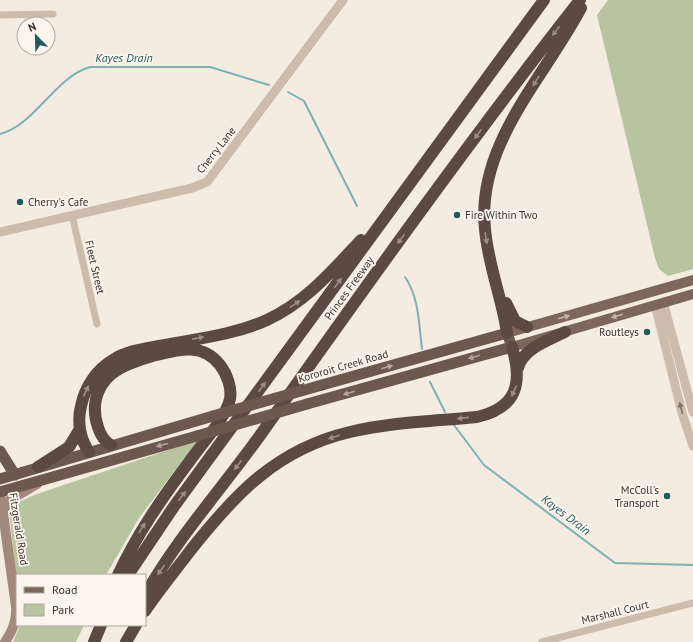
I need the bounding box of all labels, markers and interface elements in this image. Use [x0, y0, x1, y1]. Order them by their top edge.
north arrow [16, 16, 56, 56]
text: N [26, 19, 38, 35]
one-way arrow [552, 25, 560, 36]
water label: Kayes Drain [95, 50, 153, 65]
one-way arrow [532, 75, 539, 87]
street label: Cherry Lane [193, 123, 239, 176]
one-way arrow [474, 129, 482, 140]
place label: Cherry's Cafe [28, 195, 89, 209]
marker: Cherry's Cafe [15, 197, 25, 207]
place label: Fire Within Two [465, 208, 538, 222]
marker: Fire Within Two [452, 210, 462, 220]
one-way arrow [483, 232, 489, 244]
one-way arrow [397, 234, 405, 245]
street label: Fleet Street [82, 239, 108, 295]
street label: Princes Freeway [321, 253, 377, 323]
one-way arrow [334, 277, 342, 288]
one-way arrow [290, 300, 300, 308]
one-way arrow [611, 313, 623, 319]
one-way arrow [559, 314, 571, 320]
place label: Routleys [599, 325, 639, 339]
marker: Routleys [642, 327, 652, 337]
one-way arrow [192, 335, 204, 341]
street label: Kororoit Creek Road [296, 346, 390, 386]
one-way arrow [468, 355, 481, 361]
one-way arrow [381, 364, 393, 370]
one-way arrow [258, 382, 266, 392]
one-way arrow [83, 385, 89, 396]
one-way arrow [511, 385, 517, 396]
one-way arrow [343, 390, 356, 396]
one-way arrow [678, 402, 684, 415]
one-way arrow [456, 415, 469, 422]
one-way arrow [328, 434, 340, 440]
one-way arrow [156, 442, 168, 448]
one-way arrow [234, 459, 242, 470]
place label: McColl's Transport [615, 483, 659, 510]
one-way arrow [178, 491, 186, 502]
water label: Kayes Drain [539, 491, 594, 538]
marker: McColl's Transport [662, 491, 672, 501]
street label: Fitzgerald Road [6, 492, 32, 566]
one-way arrow [139, 522, 146, 534]
one-way arrow [157, 564, 165, 575]
legend [16, 574, 146, 626]
text: Road [52, 582, 77, 597]
street label: Marshall Court [580, 597, 650, 627]
text: Park [52, 602, 74, 617]

